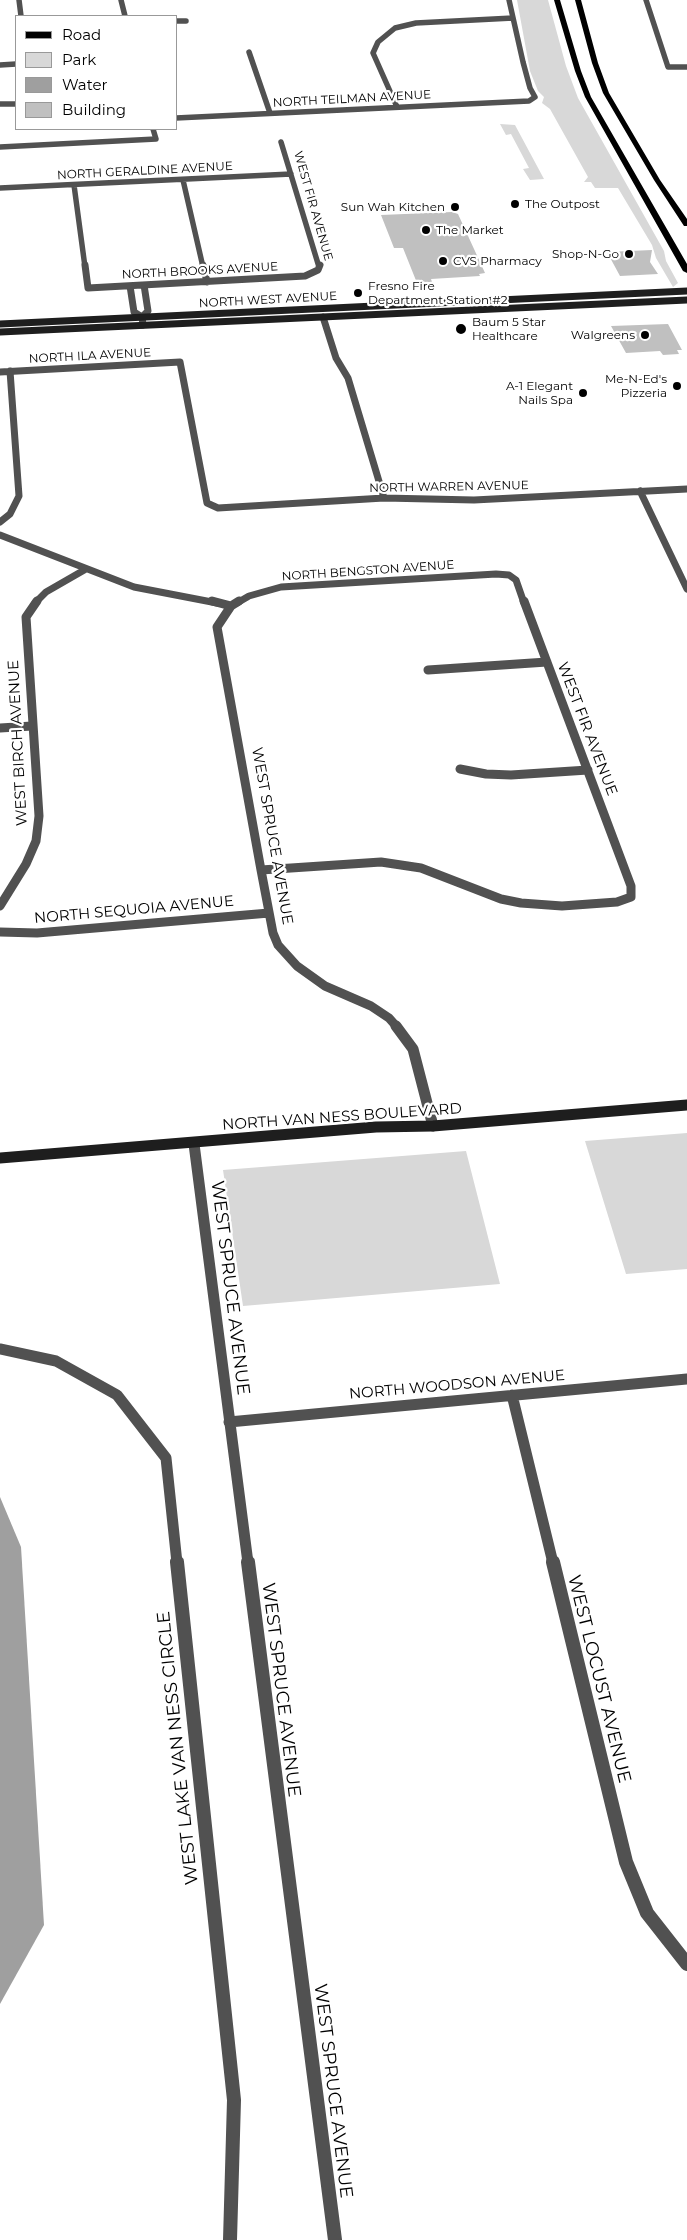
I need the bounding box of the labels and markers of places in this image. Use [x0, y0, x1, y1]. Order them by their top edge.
place label: The Outpost [525, 197, 600, 211]
marker: The Outpost [509, 198, 521, 210]
place label: Sun Wah Kitchen [341, 200, 445, 214]
marker: Sun Wah Kitchen [449, 201, 461, 213]
place label: The Market [436, 223, 504, 237]
marker: The Market [420, 224, 432, 236]
place label: Shop-N-Go [552, 247, 619, 261]
marker: Shop-N-Go [623, 248, 635, 260]
place label: CVS Pharmacy [453, 254, 542, 268]
marker: CVS Pharmacy [437, 255, 449, 267]
place label: Fresno Fire Department Station #2 [368, 279, 507, 307]
marker: Fresno Fire Department Station #2 [352, 287, 364, 299]
place label: Baum 5 Star Healthcare [472, 315, 546, 343]
marker: Baum 5 Star Healthcare [454, 322, 468, 336]
place label: Walgreens [571, 328, 635, 342]
marker: Walgreens [639, 329, 651, 341]
place label: Me-N-Ed's Pizzeria [605, 372, 667, 400]
place label: A-1 Elegant Nails Spa [506, 379, 573, 407]
marker: Me-N-Ed's Pizzeria [671, 380, 683, 392]
marker: A-1 Elegant Nails Spa [577, 387, 589, 399]

